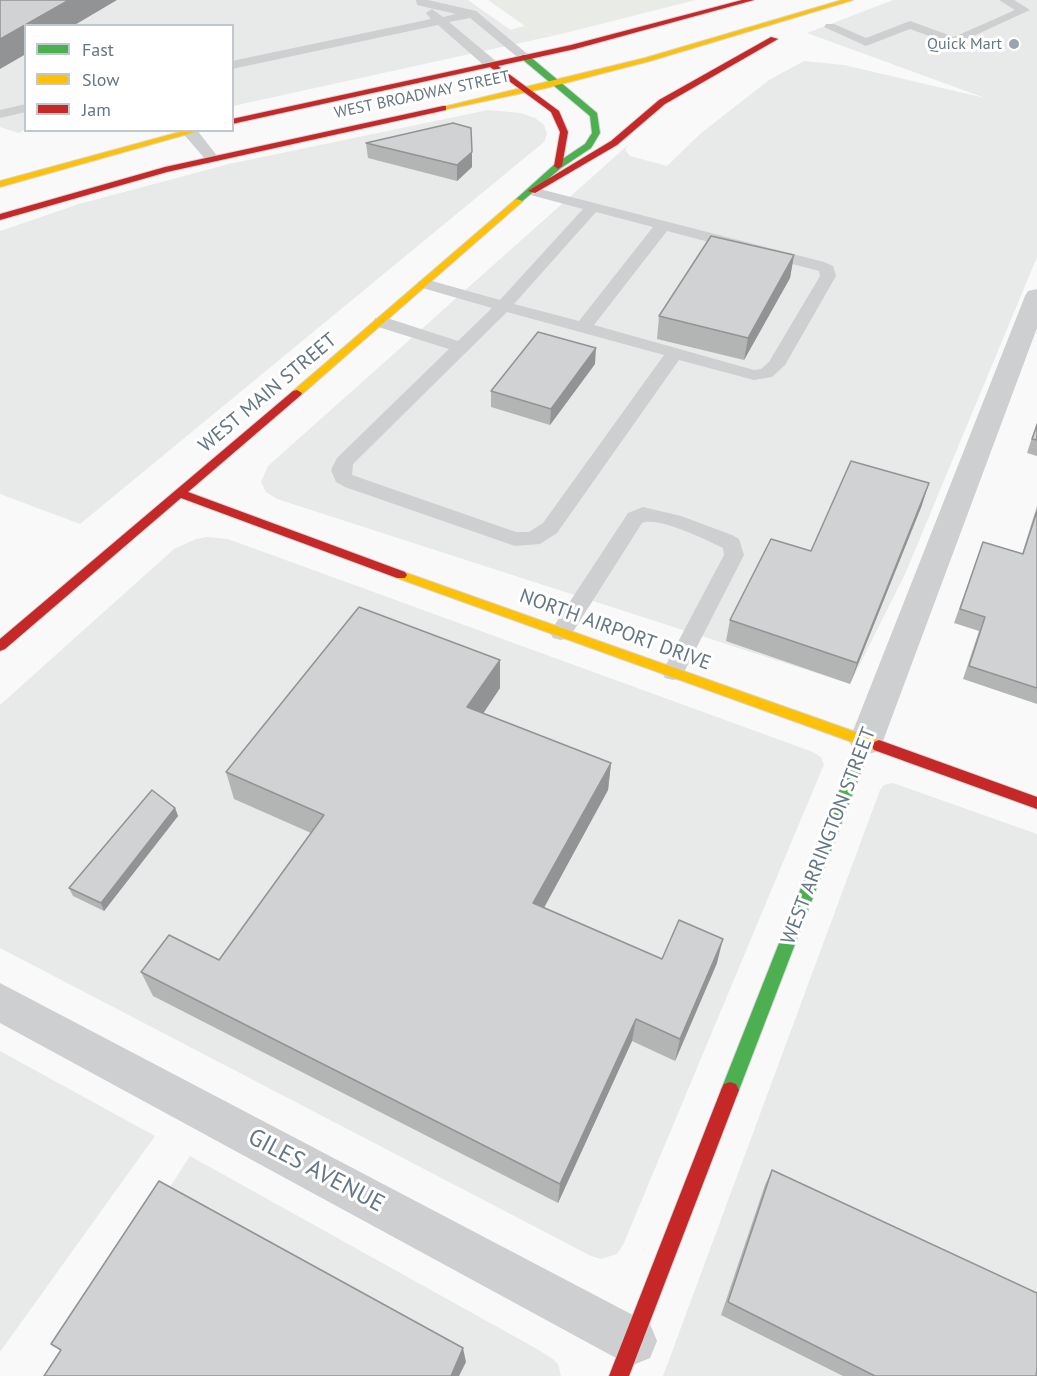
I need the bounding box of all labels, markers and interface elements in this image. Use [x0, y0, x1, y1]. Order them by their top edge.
legend [24, 24, 234, 132]
place label: Quick Mart [927, 34, 1002, 54]
marker: Quick Mart [1007, 37, 1021, 51]
text: Fast [82, 38, 114, 61]
street label: WEST BROADWAY STREET [333, 67, 511, 123]
text: Slow [82, 68, 120, 91]
text: Jam [82, 98, 111, 121]
street label: WEST MAIN STREET [194, 328, 342, 458]
street label: NORTH AIRPORT DRIVE [516, 584, 714, 676]
street label: WEST ARRINGTON STREET [777, 724, 881, 948]
street label: GILES AVENUE [243, 1123, 389, 1219]

